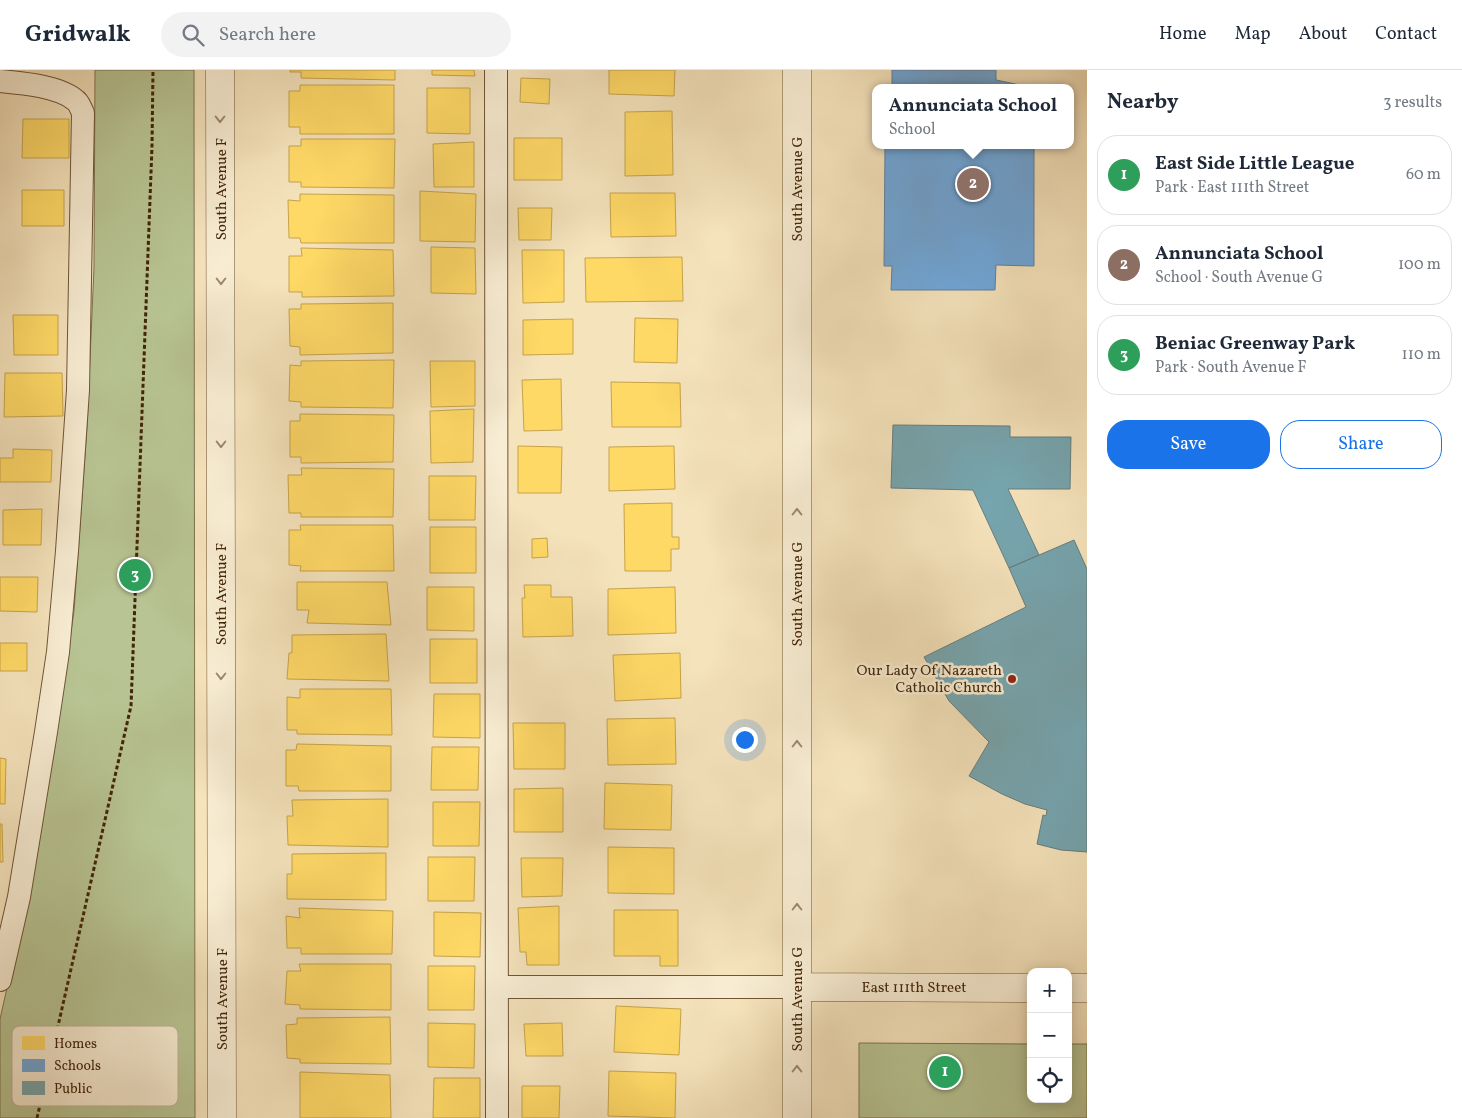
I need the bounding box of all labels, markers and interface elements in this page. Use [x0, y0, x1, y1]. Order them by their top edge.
search box [161, 12, 511, 57]
text: Gridwalk [25, 18, 131, 52]
icon: search [179, 21, 207, 49]
text: Search here [219, 22, 316, 48]
text: Home [1159, 22, 1207, 47]
text: Map [1235, 22, 1271, 47]
text: About [1299, 22, 1347, 47]
text: Contact [1375, 22, 1437, 47]
popup [872, 84, 1074, 149]
text: Nearby [1107, 88, 1178, 117]
text: 3 results [1383, 92, 1442, 114]
text: Annunciata School [889, 93, 1057, 119]
one-way arrow [215, 115, 225, 123]
text: School [889, 119, 936, 141]
street label: South Avenue G [788, 137, 809, 241]
street label: South Avenue F [212, 138, 233, 240]
text: East Side Little League [1155, 151, 1354, 177]
text: 1 [1121, 164, 1127, 186]
text: 60 m [1406, 164, 1441, 186]
pin: 2 [957, 165, 989, 203]
text: Park · East 111th Street [1155, 177, 1309, 199]
text: Annunciata School [1155, 241, 1323, 267]
text: 2 [1120, 254, 1128, 276]
text: 100 m [1398, 254, 1441, 276]
text: School · South Avenue G [1155, 267, 1323, 289]
one-way arrow [216, 278, 226, 285]
text: Beniac Greenway Park [1155, 331, 1355, 357]
text: 3 [1120, 344, 1128, 366]
text: 110 m [1402, 344, 1441, 366]
text: Park · South Avenue F [1155, 357, 1306, 379]
button: Save [1107, 420, 1270, 469]
button: Share [1280, 420, 1442, 469]
one-way arrow [216, 440, 226, 448]
one-way arrow [792, 508, 802, 516]
street label: South Avenue G [788, 542, 809, 646]
street label: South Avenue F [212, 543, 233, 645]
pin: 3 [119, 556, 151, 594]
place label: Our Lady Of Nazareth Catholic Church [857, 661, 1002, 699]
one-way arrow [216, 672, 226, 680]
marker: Our Lady Of Nazareth Catholic Church [1006, 673, 1018, 685]
your location [732, 727, 758, 753]
one-way arrow [792, 740, 802, 748]
one-way arrow [792, 903, 802, 910]
street label: South Avenue G [788, 947, 809, 1051]
street label: South Avenue F [213, 948, 234, 1050]
map controls [1027, 968, 1072, 1103]
button: + [1027, 968, 1072, 1013]
street label: East 111th Street [861, 978, 967, 999]
button: − [1027, 1013, 1072, 1058]
legend [12, 1026, 178, 1106]
text: Homes [54, 1035, 97, 1054]
pin: 1 [929, 1053, 961, 1091]
text: Schools [54, 1057, 101, 1076]
button: locate [1027, 1058, 1072, 1103]
one-way arrow [792, 1065, 802, 1073]
text: Public [54, 1080, 92, 1099]

